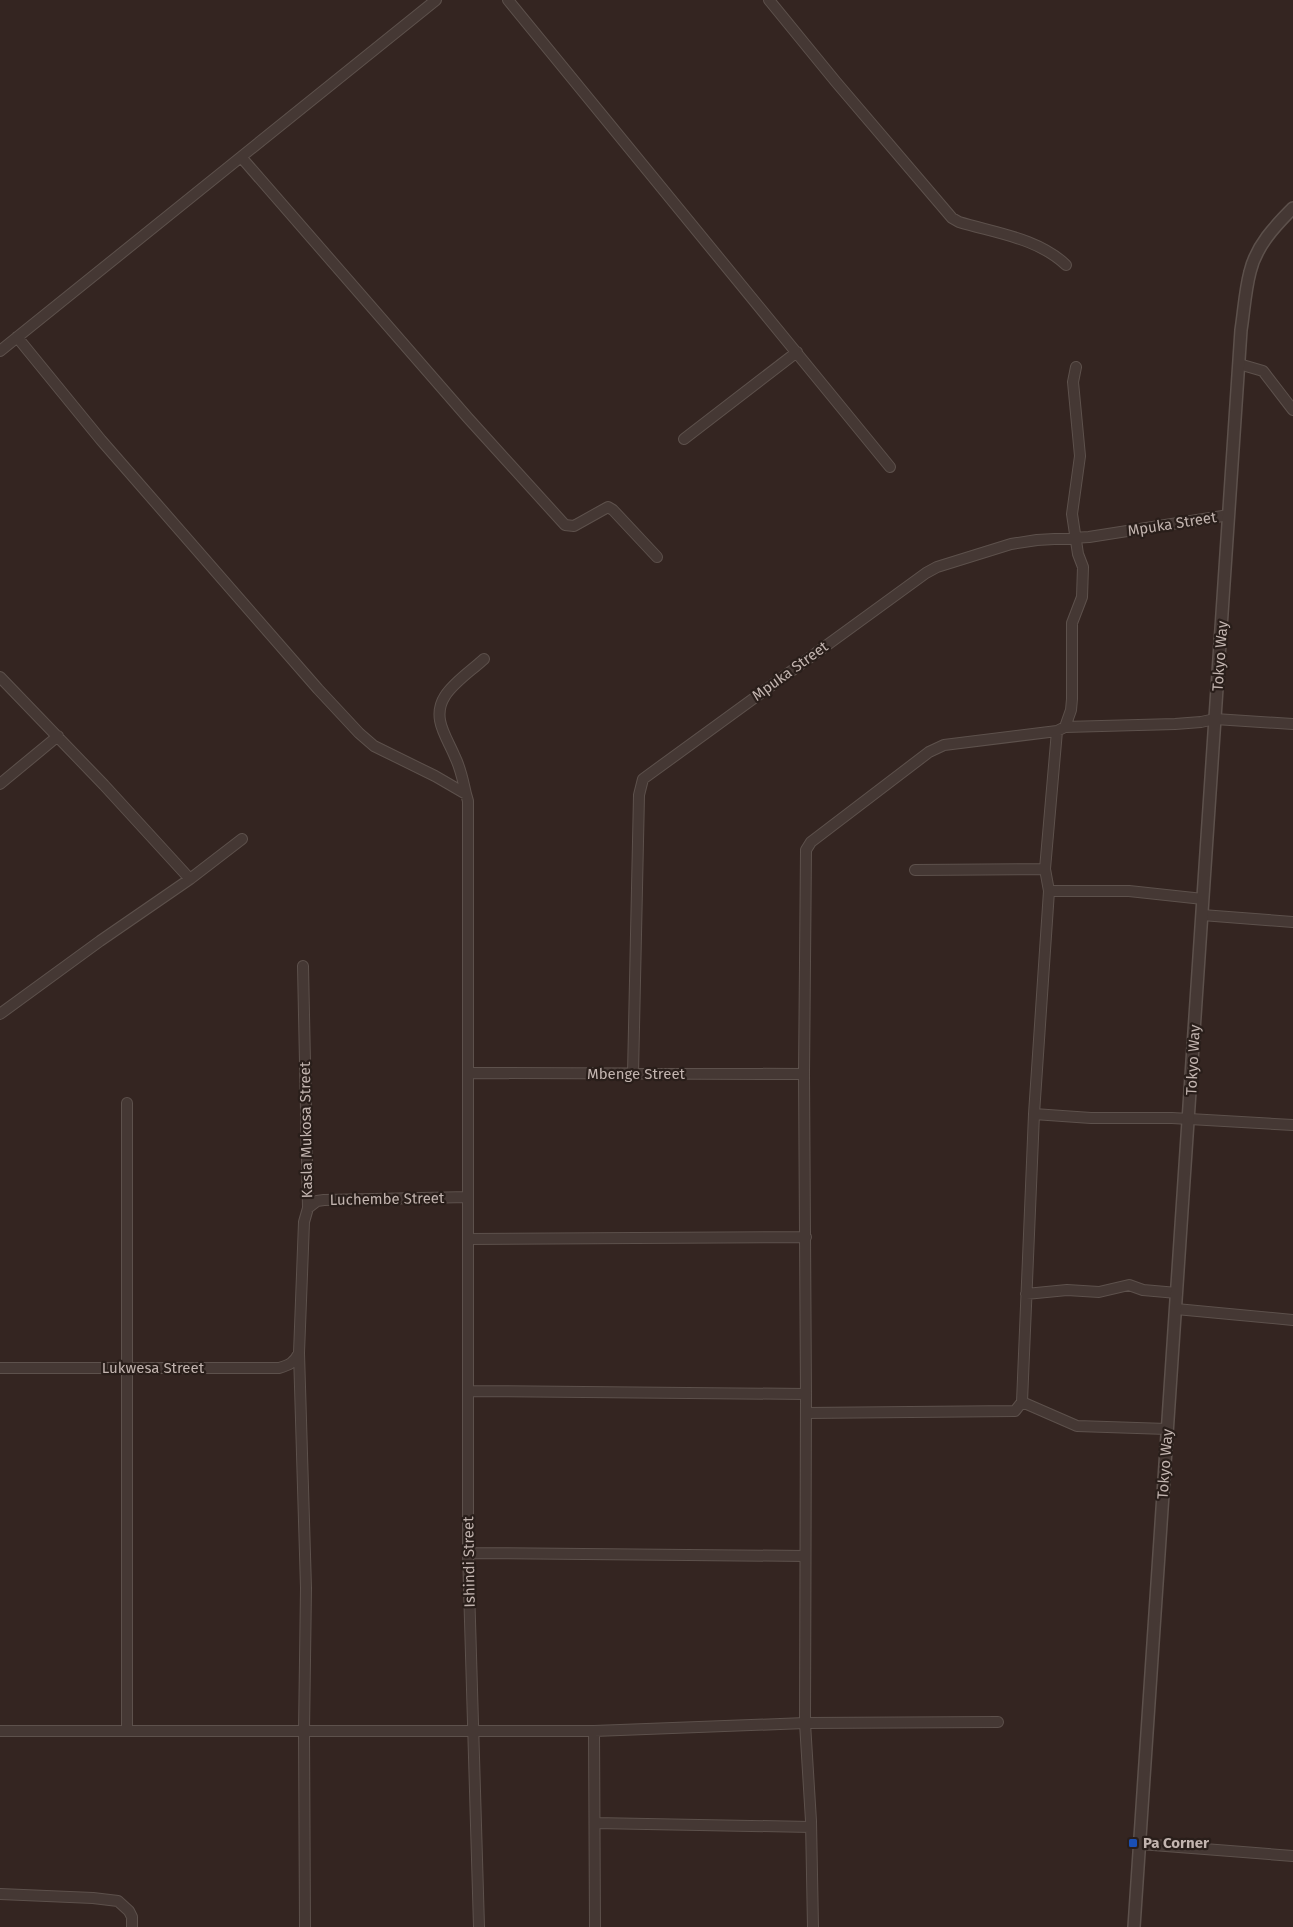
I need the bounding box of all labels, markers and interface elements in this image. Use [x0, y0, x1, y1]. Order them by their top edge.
street label: Mpuka Street [1126, 508, 1218, 540]
street label: Tokyo Way [1209, 620, 1231, 692]
street label: Mpuka Street [748, 637, 832, 705]
street label: Tokyo Way [1182, 1024, 1204, 1096]
street label: Kasla Mukosa Street [296, 1061, 316, 1198]
street label: Mbenge Street [587, 1065, 686, 1083]
street label: Luchembe Street [329, 1189, 445, 1209]
street label: Lukwesa Street [102, 1359, 205, 1377]
street label: Tokyo Way [1154, 1428, 1176, 1500]
street label: Ishindi Street [459, 1516, 479, 1608]
place label: Pa Corner [1143, 1834, 1210, 1852]
marker: Pa Corner [1127, 1837, 1139, 1849]

